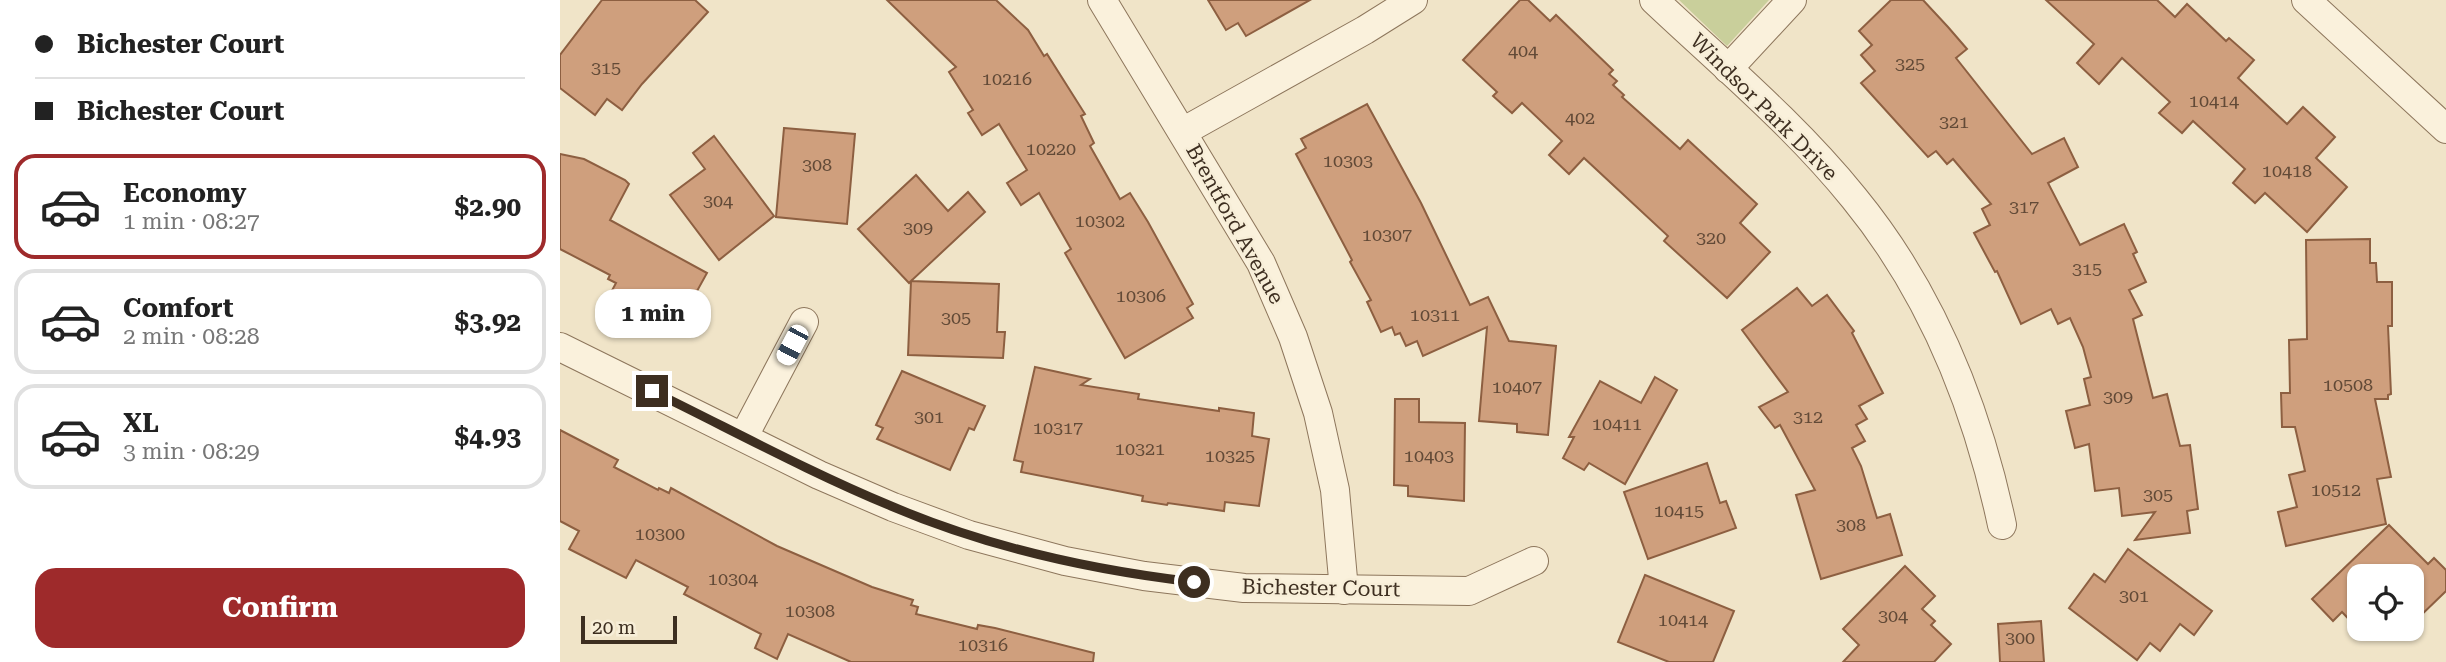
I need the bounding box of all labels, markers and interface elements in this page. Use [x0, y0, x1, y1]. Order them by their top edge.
street label: Windsor Park Drive [1685, 28, 1843, 186]
text: Bichester Court [77, 29, 284, 59]
house number: 404 [1508, 40, 1538, 61]
house number: 325 [1895, 53, 1925, 74]
house number: 315 [591, 57, 621, 78]
house number: 10216 [982, 68, 1032, 89]
house number: 10414 [2189, 90, 2239, 111]
text: Bichester Court [77, 96, 284, 126]
house number: 402 [1565, 107, 1595, 128]
house number: 321 [1939, 111, 1969, 132]
house number: 10220 [1026, 138, 1076, 159]
street label: Brentford Avenue [1181, 140, 1289, 308]
house number: 10303 [1323, 150, 1373, 171]
house number: 308 [802, 154, 832, 175]
house number: 10418 [2262, 160, 2312, 181]
icon: car [39, 175, 102, 238]
text: Economy [123, 178, 246, 208]
house number: 304 [703, 190, 733, 211]
text: $2.90 [455, 192, 521, 222]
house number: 317 [2009, 196, 2039, 217]
text: 1 min · 08:27 [123, 208, 260, 235]
house number: 10302 [1075, 210, 1125, 231]
house number: 309 [903, 217, 933, 238]
house number: 10307 [1362, 224, 1412, 245]
house number: 320 [1696, 227, 1726, 248]
house number: 315 [2072, 258, 2102, 279]
house number: 10306 [1116, 285, 1166, 306]
icon: car [39, 290, 102, 353]
callout: 1 min [594, 290, 710, 338]
text: Comfort [123, 293, 233, 323]
text: 1 min [621, 300, 685, 327]
house number: 10311 [1410, 304, 1460, 325]
text: $3.92 [455, 307, 521, 337]
house number: 305 [941, 307, 971, 328]
car [773, 322, 812, 368]
text: 2 min · 08:28 [123, 323, 260, 350]
house number: 10508 [2323, 374, 2373, 395]
route end [636, 375, 668, 407]
house number: 10407 [1492, 376, 1542, 397]
house number: 309 [2103, 386, 2133, 407]
icon: car [39, 405, 102, 468]
house number: 301 [914, 406, 944, 427]
house number: 312 [1793, 406, 1823, 427]
text: XL [123, 408, 159, 438]
house number: 10411 [1592, 413, 1642, 434]
house number: 10317 [1033, 417, 1083, 438]
text: $4.93 [455, 422, 521, 452]
text: 3 min · 08:29 [123, 438, 260, 465]
house number: 10321 [1115, 438, 1165, 459]
house number: 10325 [1205, 445, 1255, 466]
house number: 10403 [1404, 445, 1454, 466]
house number: 10512 [2311, 479, 2361, 500]
house number: 305 [2143, 484, 2173, 505]
house number: 10415 [1654, 500, 1704, 521]
house number: 308 [1836, 514, 1866, 535]
house number: 10300 [635, 523, 685, 544]
map controls [2347, 564, 2424, 641]
button: locate [2347, 564, 2424, 641]
route start [1178, 566, 1210, 598]
button: Confirm [35, 568, 525, 648]
house number: 10304 [708, 568, 758, 589]
street label: Bichester Court [1242, 575, 1401, 601]
house number: 301 [2119, 585, 2149, 606]
house number: 10308 [785, 600, 835, 621]
house number: 304 [1878, 605, 1908, 626]
house number: 10414 [1658, 609, 1708, 630]
scale bar [581, 613, 677, 645]
text: 20 m [592, 616, 635, 639]
house number: 300 [2005, 627, 2035, 648]
house number: 10316 [958, 634, 1008, 655]

